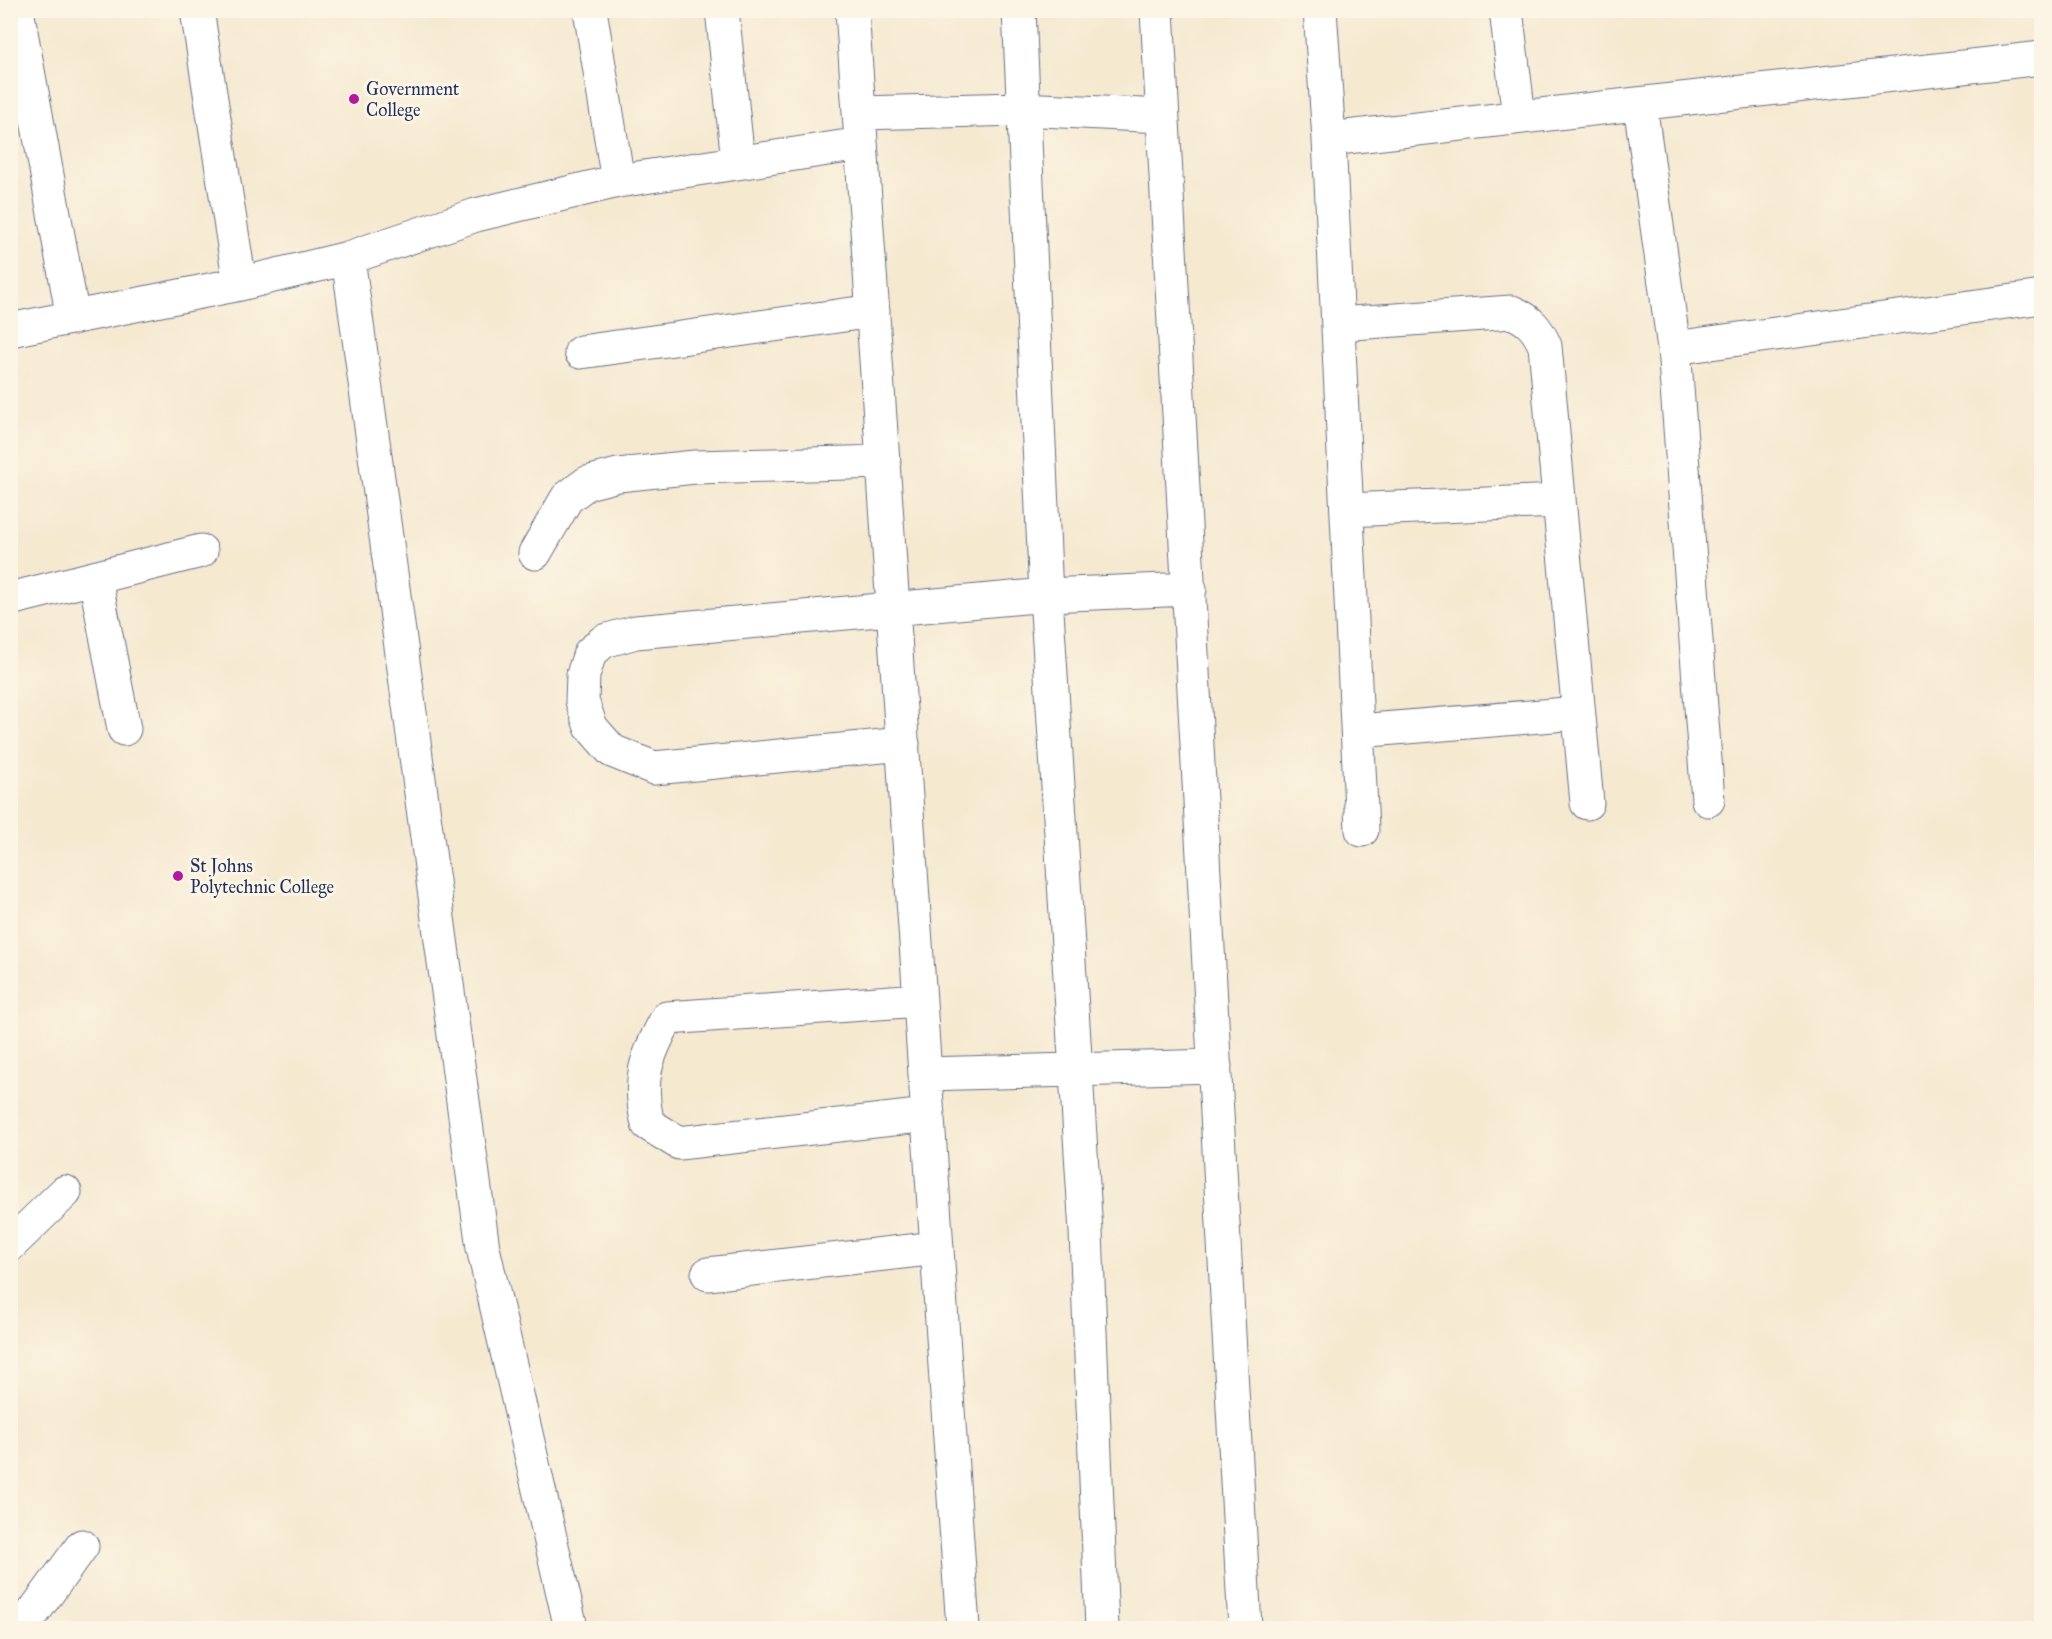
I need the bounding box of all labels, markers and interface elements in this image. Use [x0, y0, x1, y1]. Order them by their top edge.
place label: Government College [366, 78, 460, 122]
marker: Government College [347, 92, 361, 106]
place label: St Johns Polytechnic College [190, 855, 334, 899]
marker: St Johns Polytechnic College [171, 869, 185, 883]

